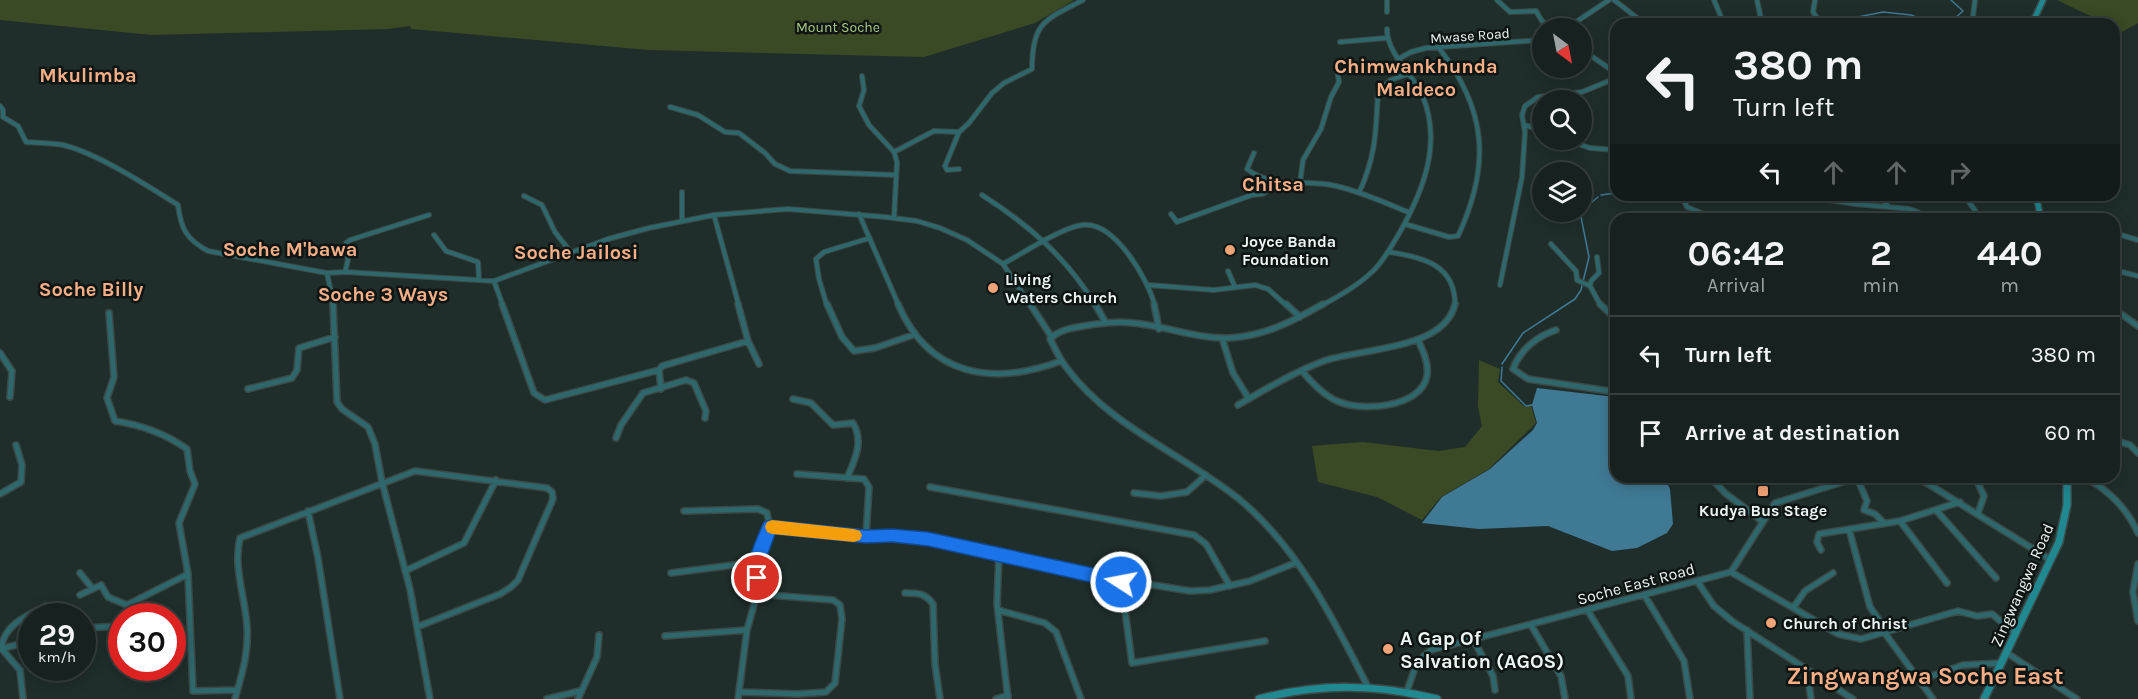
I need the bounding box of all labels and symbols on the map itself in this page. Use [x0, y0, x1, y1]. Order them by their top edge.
north arrow [1532, 18, 1592, 78]
park label: Mount Soche [796, 19, 880, 36]
street label: Mwase Road [1430, 25, 1510, 47]
district label: Chimwankhunda Maldeco [1334, 55, 1498, 101]
district label: Mkulimba [39, 64, 137, 87]
district label: Chitsa [1242, 173, 1304, 196]
place label: Joyce Banda Foundation [1242, 232, 1336, 269]
district label: Soche M'bawa [223, 238, 357, 261]
district label: Soche Jailosi [514, 241, 638, 264]
marker: Joyce Banda Foundation [1223, 243, 1237, 257]
place label: Living Waters Church [1005, 270, 1117, 307]
district label: Soche Billy [39, 278, 143, 301]
marker: Living Waters Church [986, 281, 1000, 295]
district label: Soche 3 Ways [318, 283, 448, 306]
marker: Kudya Bus Stage [1756, 484, 1770, 498]
place label: Kudya Bus Stage [1699, 501, 1827, 520]
street label: Zingwangwa Road [1986, 520, 2058, 650]
position arrow [1089, 550, 1153, 614]
pin [731, 552, 782, 603]
street label: Soche East Road [1575, 559, 1697, 609]
speed limit sign: 30 [108, 603, 186, 681]
place label: Church of Christ [1783, 614, 1907, 633]
marker: Church of Christ [1764, 616, 1778, 630]
place label: A Gap Of Salvation (AGOS) [1400, 627, 1564, 673]
marker: A Gap Of Salvation (AGOS) [1381, 642, 1395, 656]
district label: Zingwangwa Soche East [1787, 662, 2063, 690]

